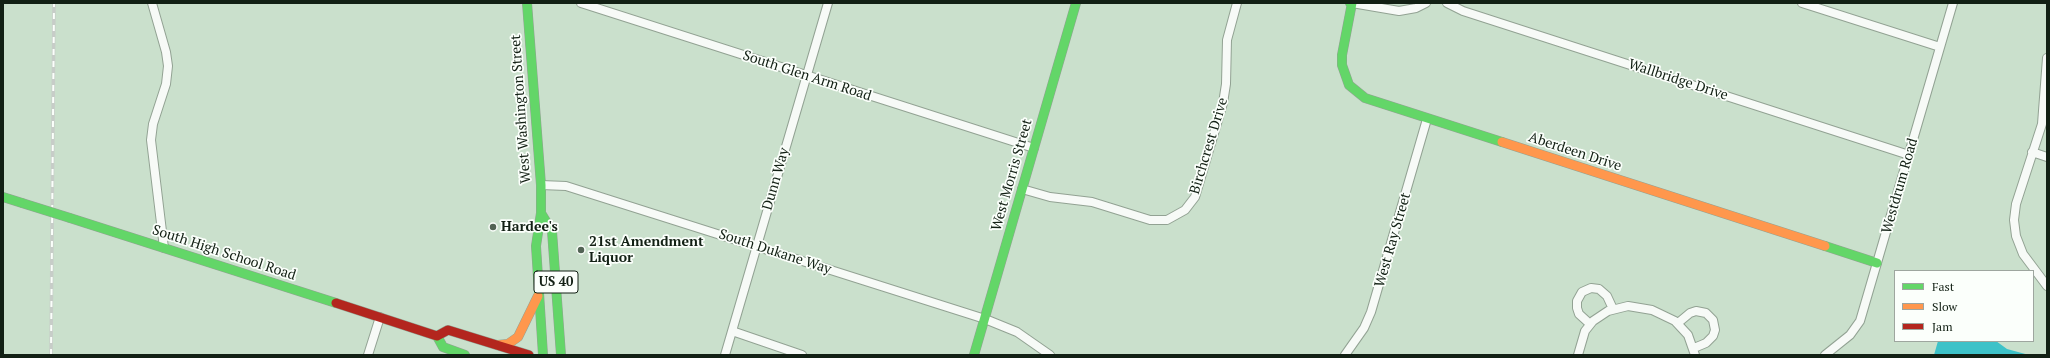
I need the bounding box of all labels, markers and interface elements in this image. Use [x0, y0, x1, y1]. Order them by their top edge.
street label: West Washington Street [507, 34, 535, 184]
street label: South Glen Arm Road [741, 47, 873, 105]
street label: Wallbridge Drive [1626, 56, 1730, 104]
street label: Birchcrest Drive [1186, 96, 1232, 196]
street label: West Morris Street [988, 117, 1036, 233]
street label: Aberdeen Drive [1526, 129, 1624, 175]
street label: Westdrum Road [1878, 136, 1922, 236]
street label: Dunn Way [759, 146, 793, 212]
street label: West Ray Street [1371, 191, 1415, 289]
place label: Hardee's [501, 219, 558, 235]
street label: South High School Road [150, 222, 298, 284]
marker: Hardee's [488, 222, 498, 232]
street label: South Dukane Way [717, 226, 833, 278]
place label: 21st Amendment Liquor [589, 234, 704, 266]
marker: 21st Amendment Liquor [576, 245, 586, 255]
legend [1894, 270, 2034, 342]
road number: US 40 [534, 271, 578, 293]
text: Fast [1932, 279, 1954, 294]
text: Slow [1932, 299, 1957, 314]
text: Jam [1932, 319, 1953, 334]

